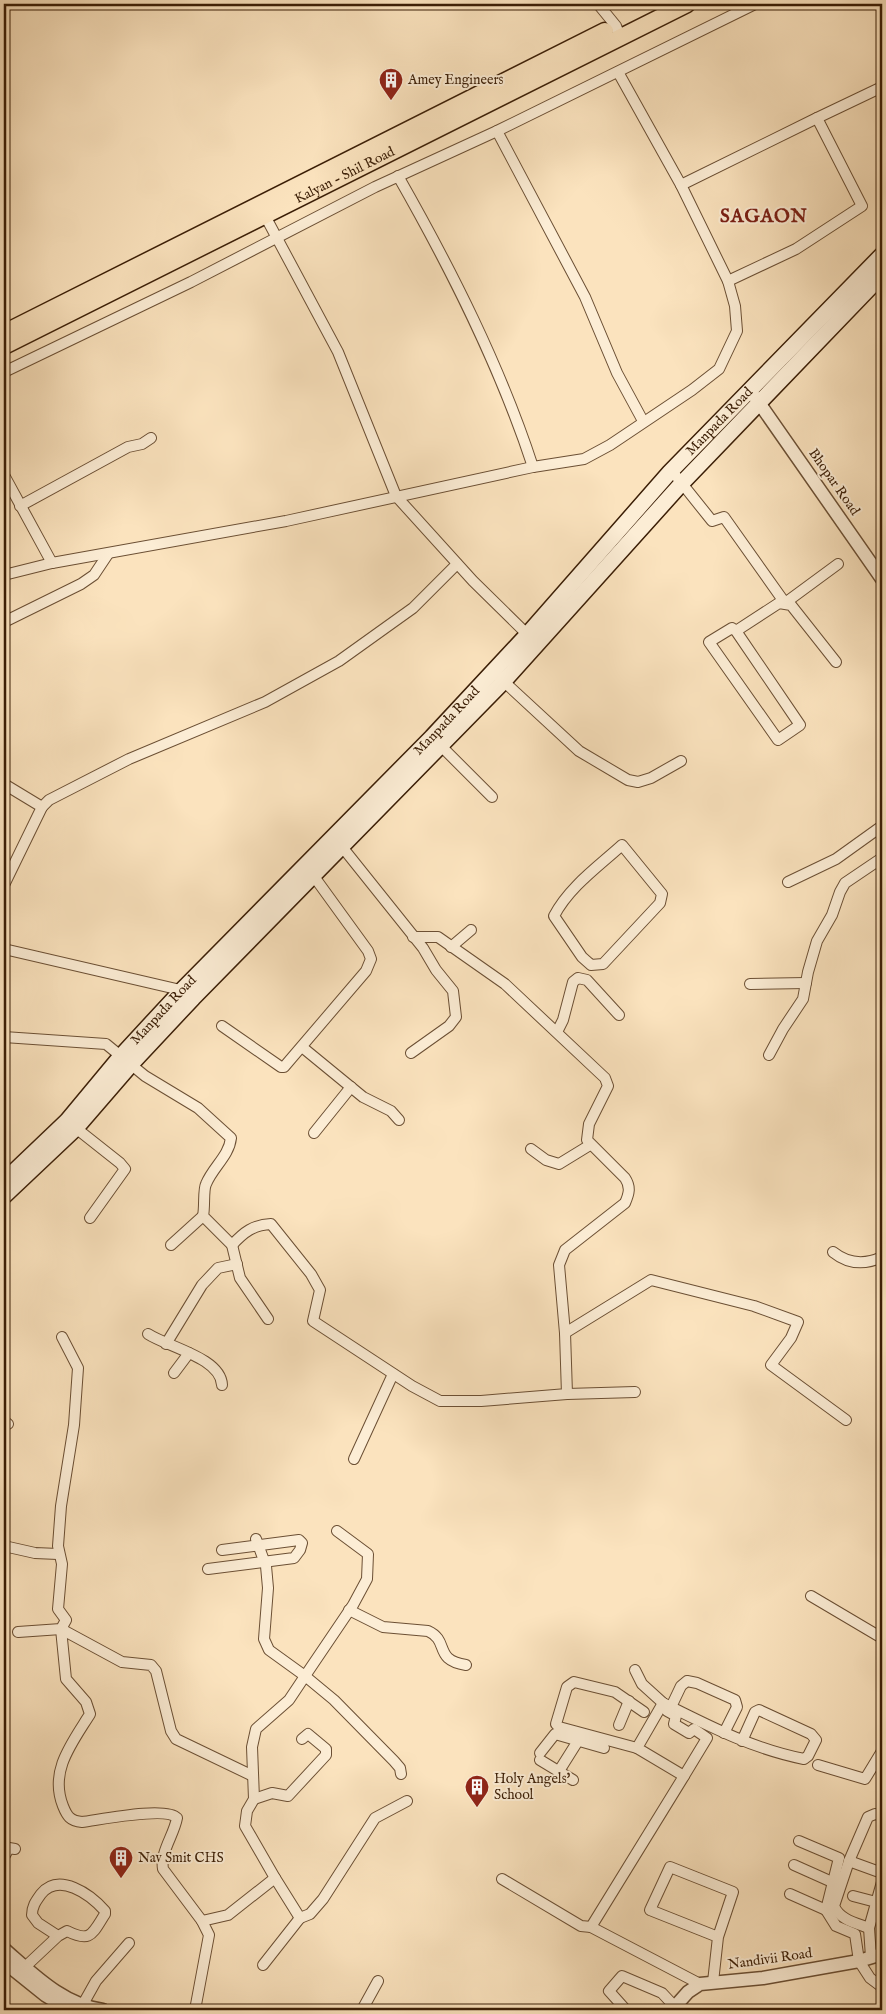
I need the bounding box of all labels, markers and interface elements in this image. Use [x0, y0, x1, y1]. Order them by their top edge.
building icon: Amey Engineers [378, 67, 404, 101]
place label: Amey Engineers [407, 71, 504, 89]
street label: Kalyan - Shil Road [292, 143, 398, 208]
district label: SAGAON [720, 205, 808, 229]
street label: Manpada Road [682, 383, 757, 459]
street label: Bhopar Road [804, 445, 864, 519]
street label: Manpada Road [410, 682, 484, 759]
street label: Manpada Road [127, 971, 201, 1049]
place label: Holy Angels' School [494, 1770, 571, 1804]
building icon: Holy Angels' School [464, 1774, 490, 1808]
building icon: Nav Smit CHS [108, 1845, 134, 1879]
place label: Nav Smit CHS [138, 1849, 224, 1867]
street label: Nandivii Road [727, 1944, 814, 1974]

